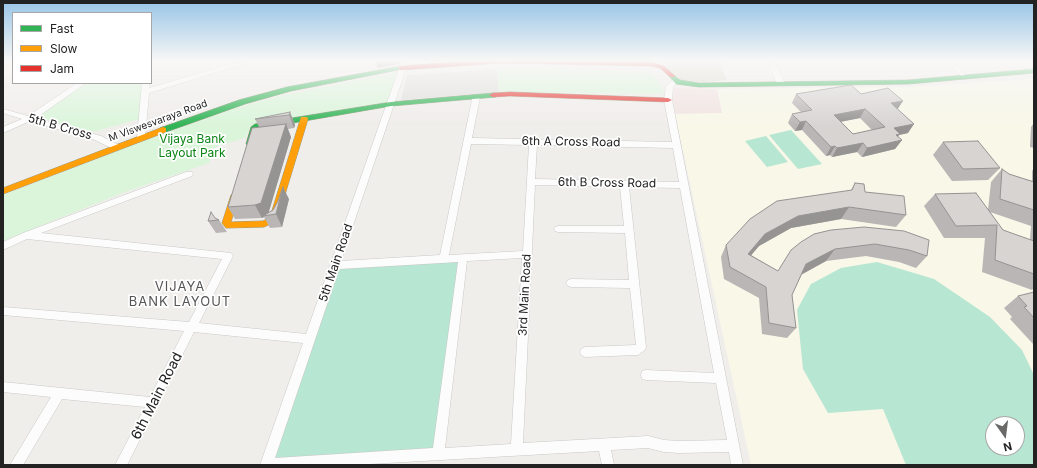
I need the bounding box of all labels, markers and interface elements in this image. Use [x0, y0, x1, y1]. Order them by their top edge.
legend [12, 12, 152, 84]
text: Fast [50, 21, 74, 36]
text: Slow [50, 41, 77, 56]
text: Jam [50, 61, 74, 76]
street label: M Viswesvaraya Road [107, 98, 209, 144]
street label: 5th B Cross [26, 111, 94, 143]
park label: Vijaya Bank Layout Park [158, 132, 226, 160]
street label: 6th A Cross Road [522, 134, 620, 150]
street label: 6th B Cross Road [558, 175, 656, 191]
street label: 5th Main Road [316, 222, 356, 304]
street label: 3rd Main Road [516, 254, 534, 336]
district label: VIJAYA BANK LAYOUT [129, 279, 231, 310]
street label: 6th Main Road [128, 350, 186, 442]
north arrow [985, 416, 1025, 456]
text: N [1002, 439, 1013, 454]

